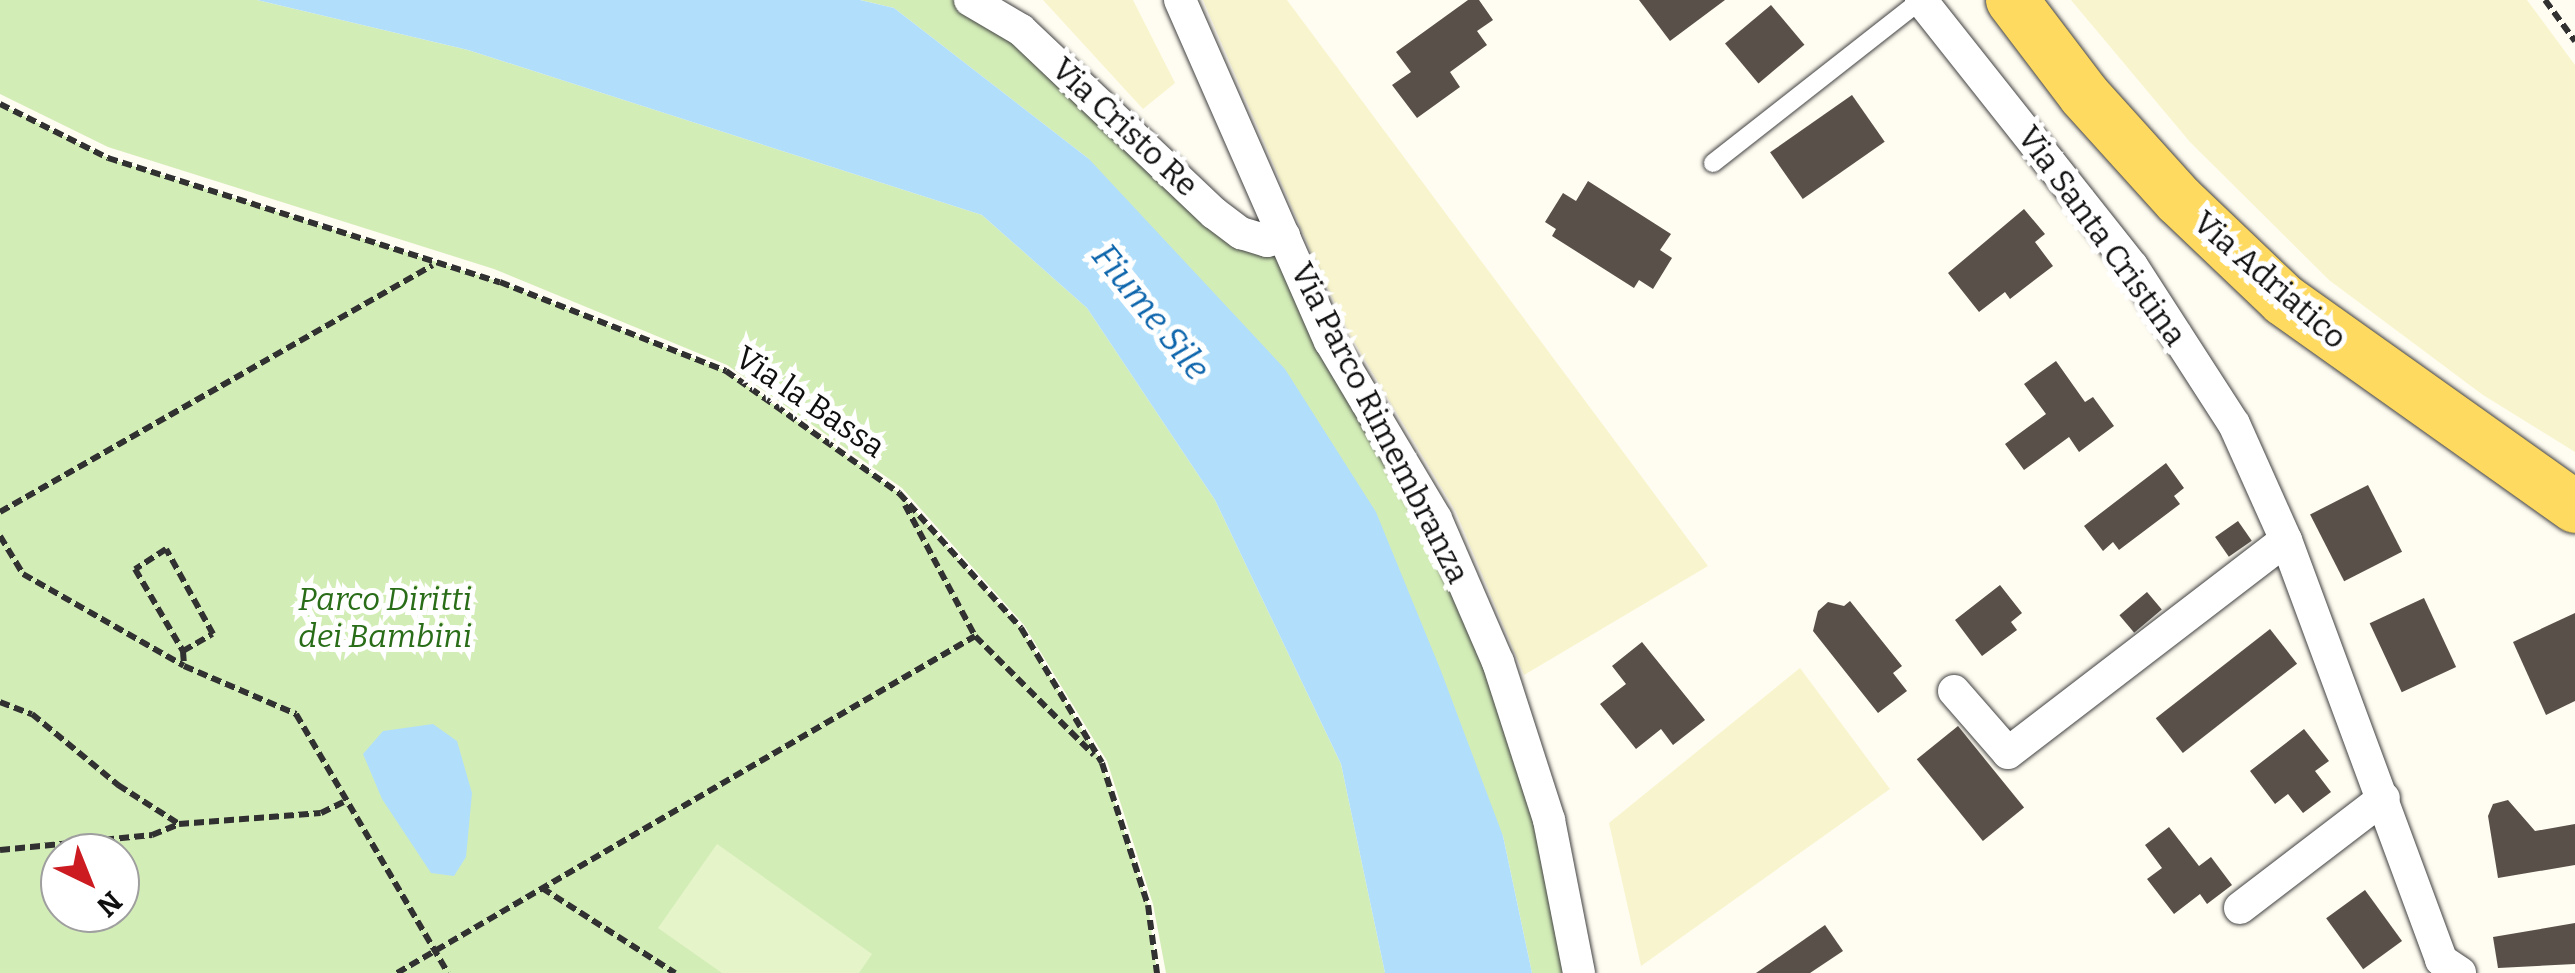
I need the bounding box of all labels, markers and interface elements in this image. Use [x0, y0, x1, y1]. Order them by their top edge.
street label: Via Cristo Re [1044, 50, 1206, 204]
street label: Via Santa Cristina [2009, 119, 2195, 353]
street label: Via Adriatico [2186, 203, 2354, 357]
water label: Fiume Sile [1084, 236, 1218, 388]
street label: Via Parco Rimembranza [1282, 256, 1478, 590]
street label: Via la Bassa [728, 338, 892, 466]
park label: Parco Diritti dei Bambini [298, 581, 472, 656]
north arrow [40, 833, 140, 933]
text: N [90, 884, 129, 923]

